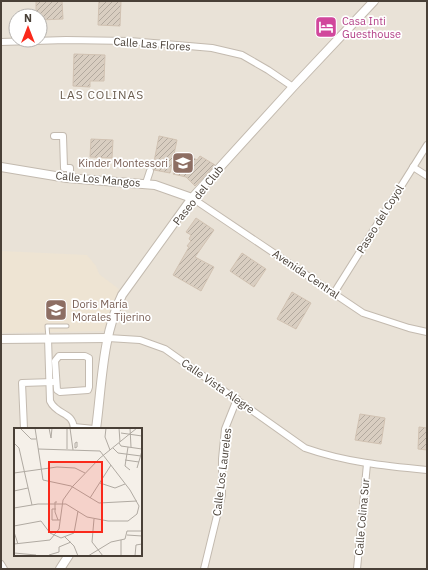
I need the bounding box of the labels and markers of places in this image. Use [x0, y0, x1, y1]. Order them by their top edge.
hotel icon: Casa Inti Guesthouse [313, 14, 339, 40]
place label: Casa Inti Guesthouse [342, 14, 401, 41]
school or university icon: Kinder Montessori [170, 150, 196, 176]
place label: Kinder Montessori [78, 156, 168, 170]
school or university icon: Doris María Morales Tijerino [43, 297, 69, 323]
place label: Doris María Morales Tijerino [72, 297, 151, 324]

